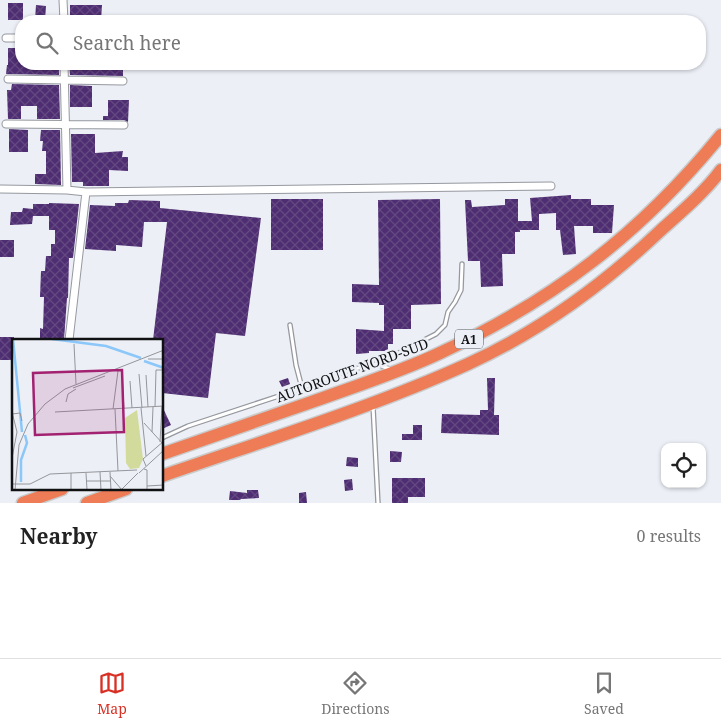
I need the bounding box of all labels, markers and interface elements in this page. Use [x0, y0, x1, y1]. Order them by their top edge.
search box [15, 15, 706, 70]
icon: search [33, 29, 61, 57]
text: Search here [73, 30, 181, 56]
road number: A1 [455, 329, 483, 348]
street label: AUTOROUTE NORD-SUD [273, 334, 431, 406]
inset map [12, 339, 164, 490]
map controls [661, 443, 706, 488]
button: locate [661, 443, 706, 488]
text: Nearby [20, 522, 98, 550]
text: 0 results [637, 525, 701, 547]
tab: Map [97, 669, 127, 718]
tab: Directions [321, 669, 390, 718]
tab: Saved [584, 669, 624, 718]

